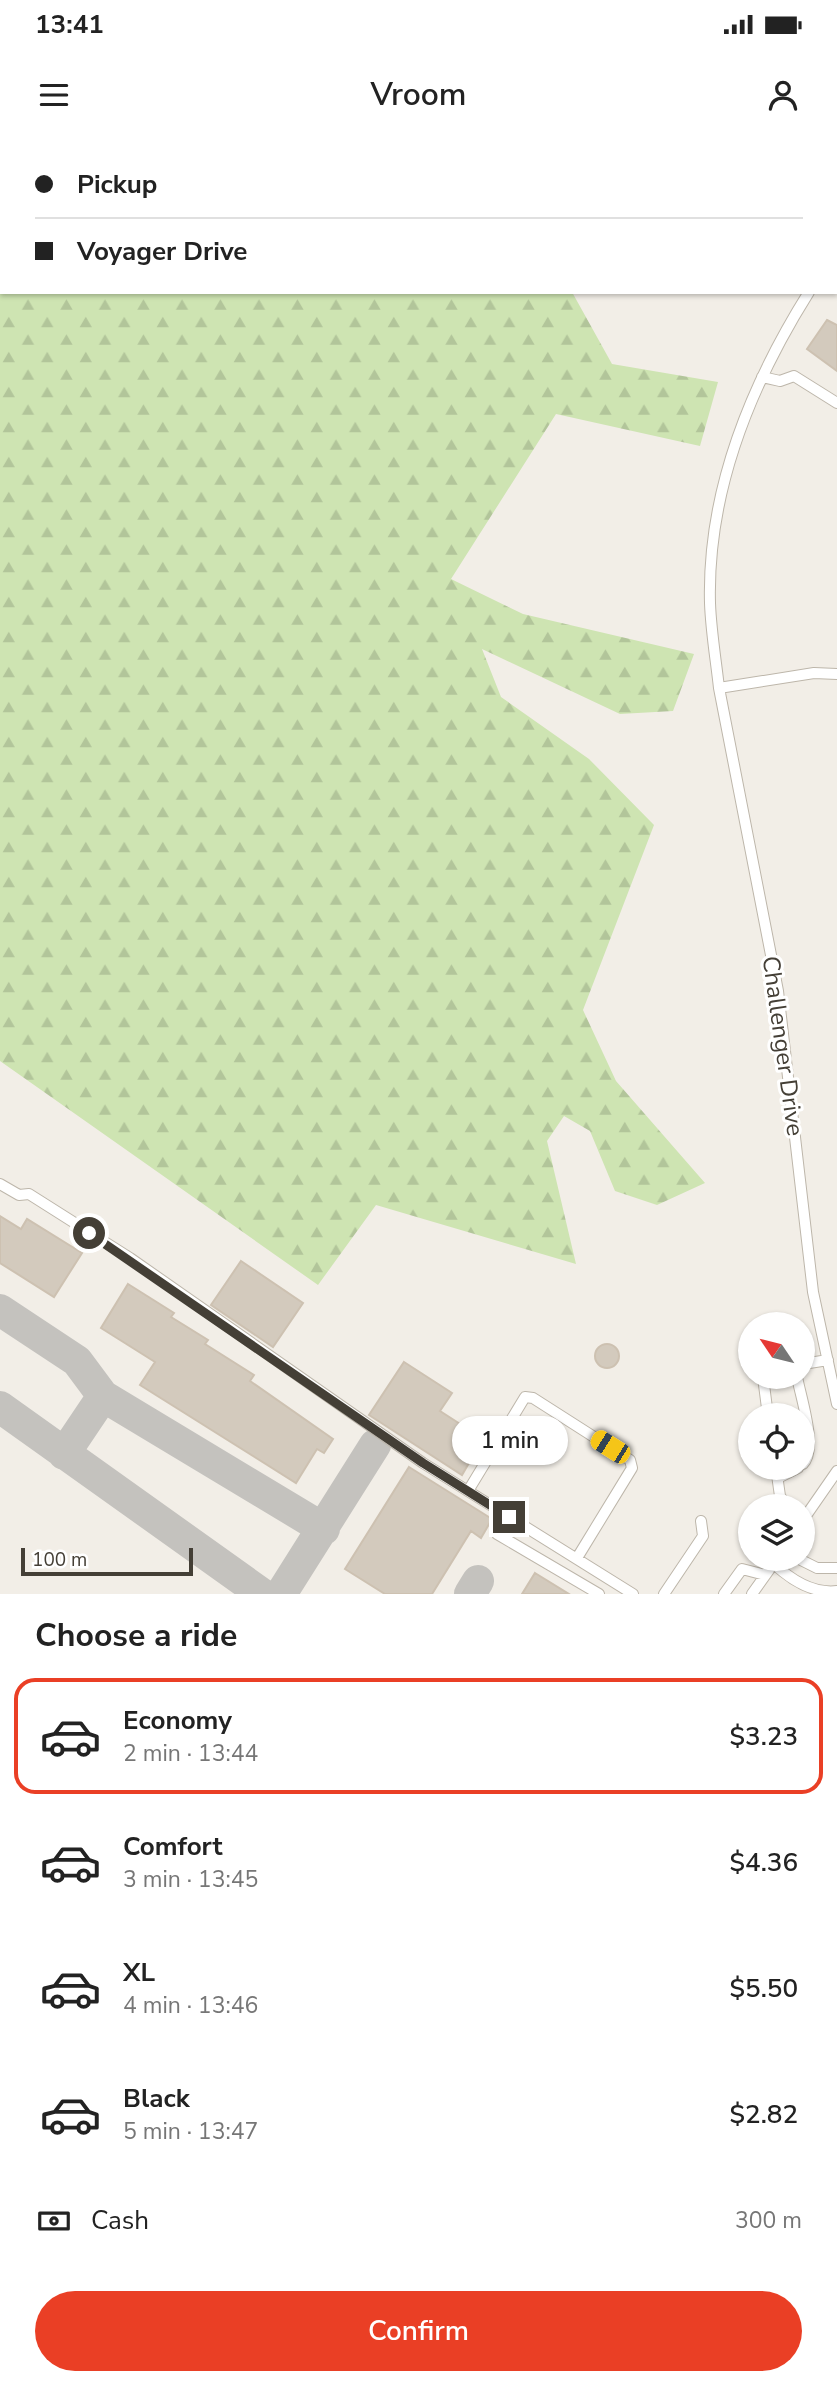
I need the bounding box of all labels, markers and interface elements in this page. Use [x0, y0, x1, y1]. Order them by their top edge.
text: 13:41 [35, 7, 104, 42]
text: Vroom [370, 73, 467, 116]
icon: menu [35, 76, 73, 114]
icon: person [764, 76, 802, 114]
text: Pickup [77, 167, 157, 202]
text: Voyager Drive [77, 234, 247, 269]
street label: Challenger Drive [755, 954, 811, 1138]
route start [73, 1217, 105, 1249]
north arrow [738, 1312, 816, 1390]
map controls [738, 1312, 815, 1571]
button: locate [738, 1403, 815, 1480]
callout: 1 min [451, 1416, 567, 1464]
text: 1 min [481, 1425, 539, 1456]
car [587, 1427, 634, 1467]
button: layers [738, 1494, 815, 1571]
route end [493, 1501, 525, 1533]
scale bar [21, 1545, 192, 1577]
text: 100 m [32, 1547, 87, 1573]
text: Choose a ride [35, 1614, 237, 1657]
text: Economy [123, 1703, 232, 1738]
icon: car [39, 1705, 102, 1768]
text: $3.23 [729, 1719, 798, 1754]
text: 2 min · 13:44 [123, 1738, 258, 1769]
text: Comfort [123, 1829, 223, 1864]
icon: car [39, 1831, 102, 1894]
text: $4.36 [729, 1845, 798, 1880]
text: 3 min · 13:45 [123, 1864, 258, 1895]
text: XL [123, 1955, 155, 1990]
icon: car [39, 1957, 102, 2020]
text: $5.50 [729, 1971, 798, 2006]
text: 4 min · 13:46 [123, 1990, 258, 2021]
text: Black [123, 2081, 190, 2116]
icon: car [39, 2083, 102, 2146]
text: $2.82 [729, 2097, 798, 2132]
text: 5 min · 13:47 [123, 2116, 258, 2147]
icon: cash [35, 2202, 73, 2240]
text: Cash [91, 2203, 149, 2238]
text: 300 m [735, 2205, 802, 2236]
button: Confirm [35, 2291, 802, 2371]

